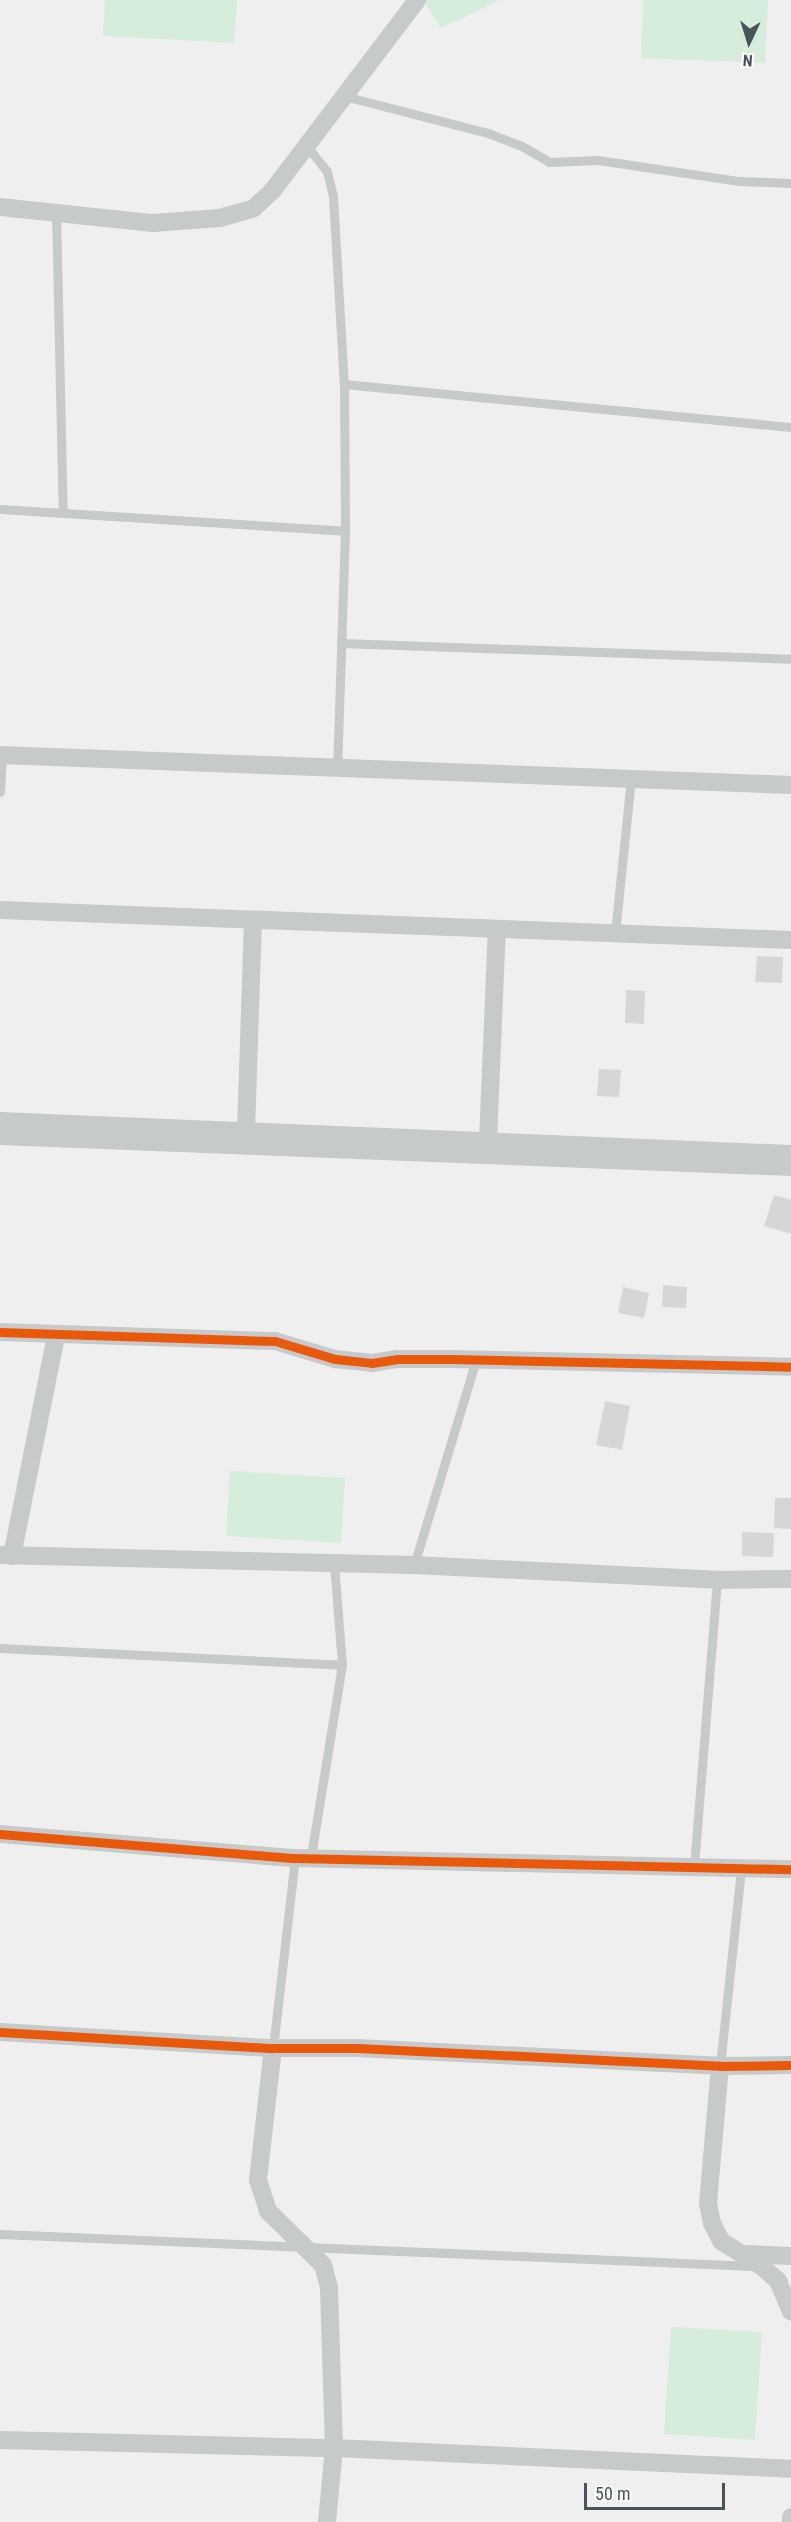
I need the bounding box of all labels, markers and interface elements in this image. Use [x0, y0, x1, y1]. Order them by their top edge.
north arrow [719, 12, 779, 72]
text: N [742, 51, 753, 70]
scale bar [587, 2471, 728, 2509]
text: 50 m [595, 2483, 630, 2504]

